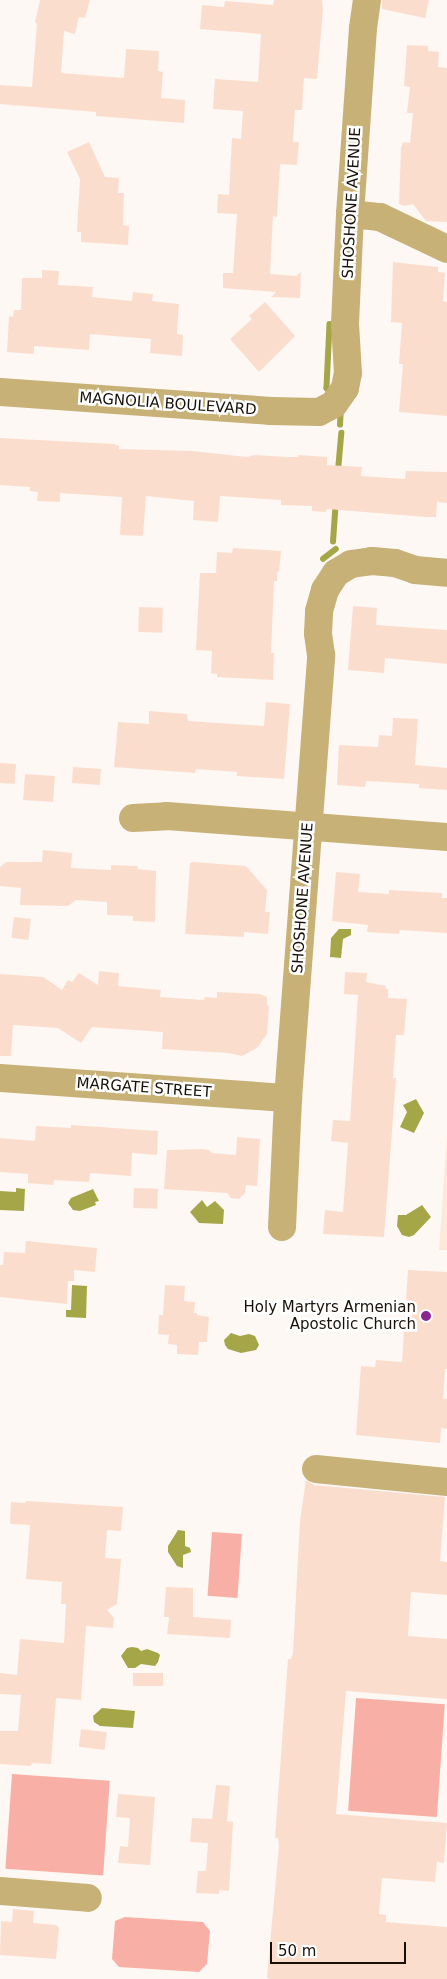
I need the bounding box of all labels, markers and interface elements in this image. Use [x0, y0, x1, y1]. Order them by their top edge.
street label: SHOSHONE AVENUE [339, 127, 365, 279]
street label: MAGNOLIA BOULEVARD [79, 389, 257, 419]
street label: SHOSHONE AVENUE [289, 822, 317, 974]
street label: MARGATE STREET [76, 1074, 212, 1102]
place label: Holy Martyrs Armenian Apostolic Church [244, 1298, 416, 1333]
marker: Holy Martyrs Armenian Apostolic Church [420, 1310, 432, 1322]
scale bar [272, 1932, 408, 1964]
text: 50 m [278, 1942, 316, 1960]

